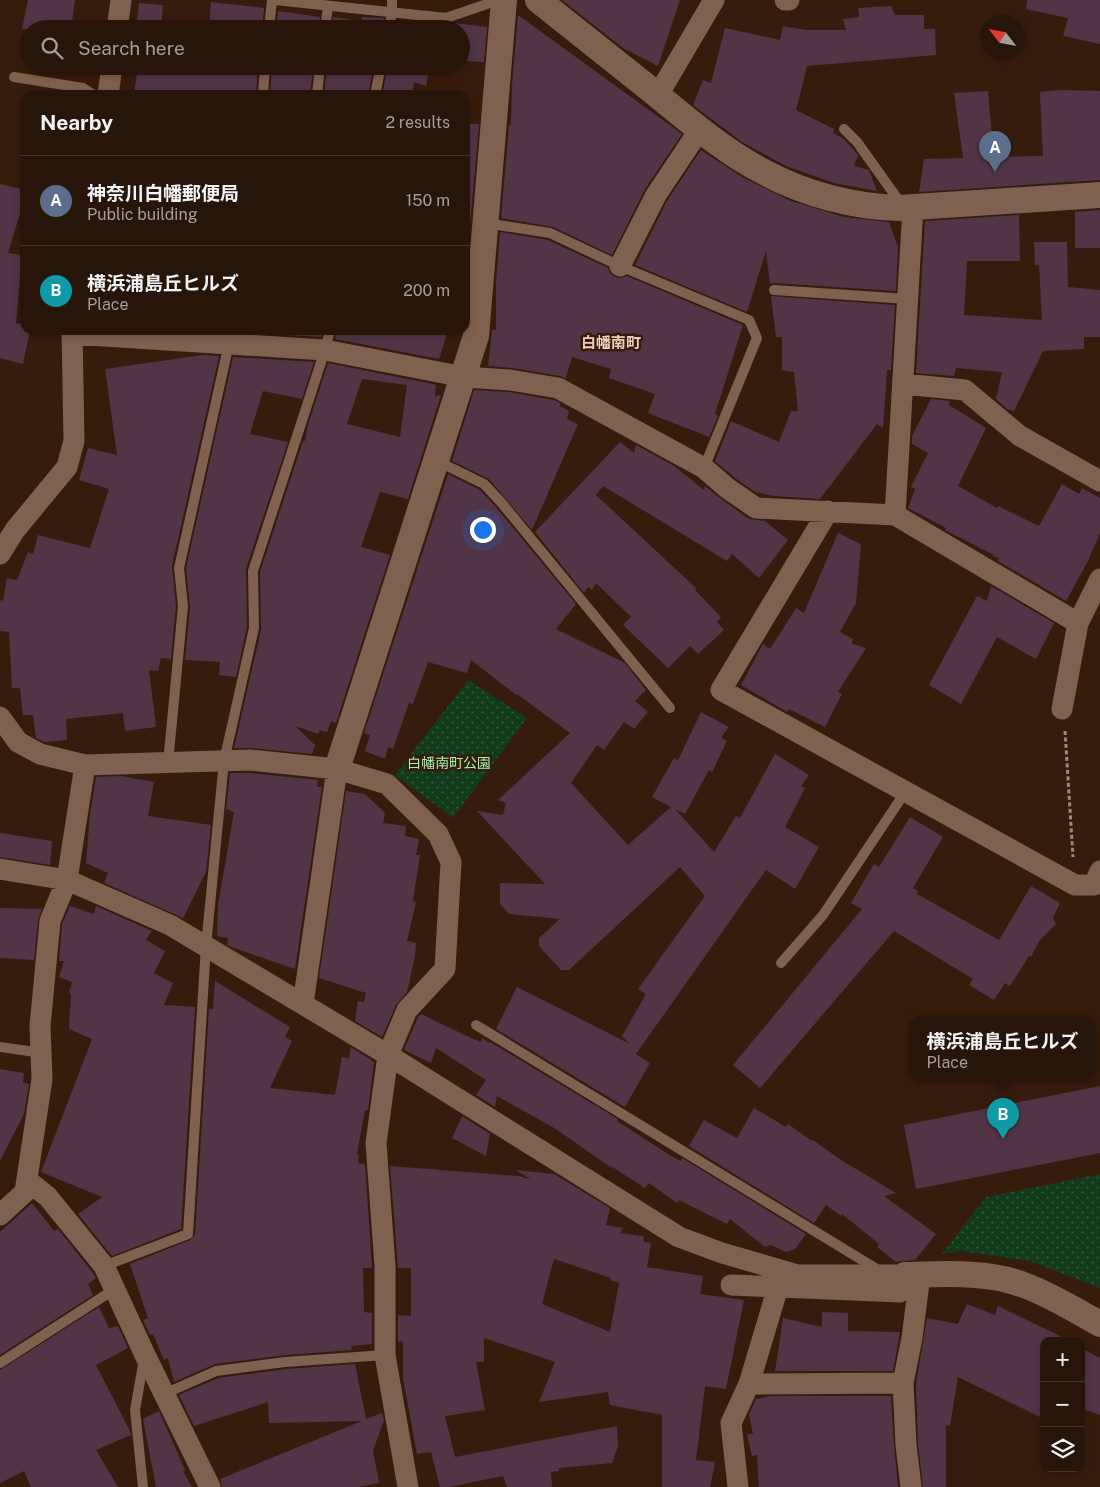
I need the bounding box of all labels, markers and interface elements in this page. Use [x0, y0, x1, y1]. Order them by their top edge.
north arrow [980, 15, 1025, 60]
search box [20, 20, 470, 75]
icon: search [38, 34, 66, 62]
text: Search here [78, 37, 185, 59]
text: Nearby [40, 110, 113, 135]
text: 2 results [385, 113, 450, 132]
pin: A [979, 131, 1011, 172]
text: 神奈川白幡郵便局 [87, 182, 239, 204]
text: A [50, 191, 62, 210]
text: 150 m [406, 191, 450, 210]
text: Public building [87, 205, 198, 224]
text: 横浜浦島丘ヒルズ [87, 272, 239, 294]
text: B [51, 281, 61, 300]
text: 200 m [403, 281, 450, 300]
text: Place [87, 295, 129, 314]
district label: 白幡南町 [581, 334, 641, 351]
your location [470, 517, 496, 543]
park label: 白幡南町公園 [407, 755, 491, 771]
popup [910, 1016, 1095, 1081]
text: 横浜浦島丘ヒルズ [926, 1030, 1079, 1052]
text: Place [926, 1053, 968, 1072]
pin: B [987, 1098, 1019, 1139]
map controls [1040, 1337, 1085, 1472]
button: + [1040, 1337, 1085, 1382]
button: − [1040, 1382, 1085, 1427]
button: layers [1040, 1427, 1085, 1472]

